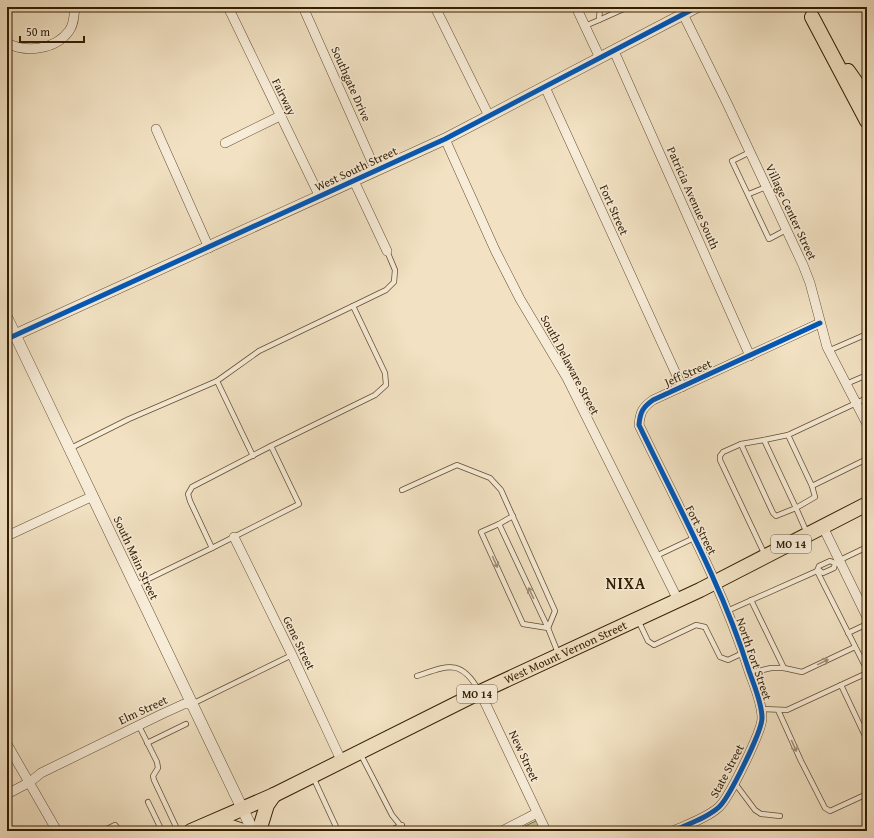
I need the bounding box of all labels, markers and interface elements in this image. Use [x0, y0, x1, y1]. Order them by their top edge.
scale bar [20, 18, 84, 44]
text: 50 m [26, 23, 50, 40]
street label: Southgate Drive [327, 44, 376, 124]
street label: Fairway [268, 75, 301, 118]
street label: West South Street [312, 142, 401, 195]
street label: Patricia Avenue South [663, 144, 724, 252]
street label: Village Center Street [762, 161, 822, 263]
street label: Fort Street [596, 182, 633, 238]
street label: South Delaware Street [537, 312, 604, 419]
street label: Jeff Street [660, 354, 715, 391]
street label: Fort Street [682, 502, 722, 558]
street label: South Main Street [110, 513, 164, 603]
road number: MO 14 [771, 535, 811, 553]
one-way arrow [492, 556, 499, 568]
district label: NIXA [606, 571, 646, 595]
one-way arrow [527, 587, 534, 599]
street label: Gene Street [279, 613, 320, 673]
street label: North Fort Street [732, 615, 777, 703]
street label: West Mount Vernon Street [501, 616, 630, 688]
one-way arrow [816, 658, 828, 665]
road number: MO 14 [457, 685, 497, 703]
street label: Elm Street [116, 690, 171, 728]
street label: New Street [505, 727, 544, 785]
street label: State Street [705, 740, 748, 801]
one-way arrow [791, 740, 798, 752]

